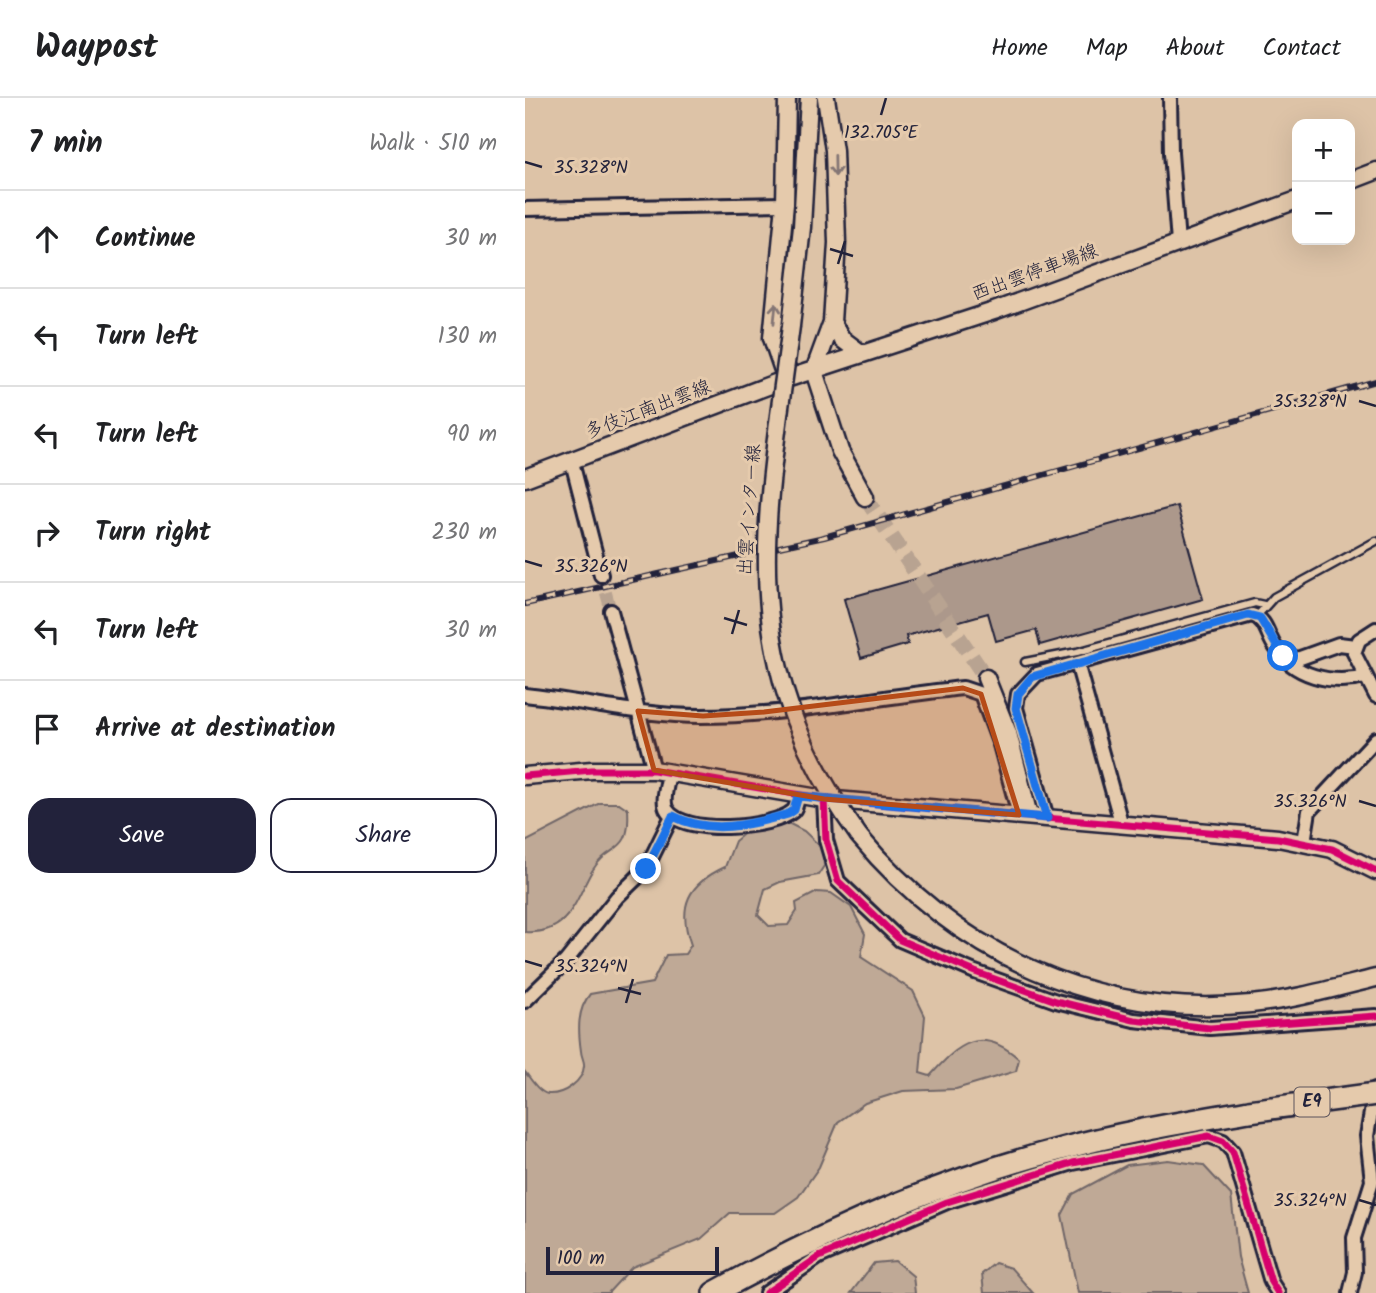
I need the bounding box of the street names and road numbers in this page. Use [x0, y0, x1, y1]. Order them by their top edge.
street label: 西出雲停車場線 [967, 236, 1103, 310]
street label: 多伎江南出雲線 [581, 372, 715, 448]
street label: 出雲インター線 [730, 443, 770, 577]
road number: E9 [1295, 1087, 1329, 1116]

